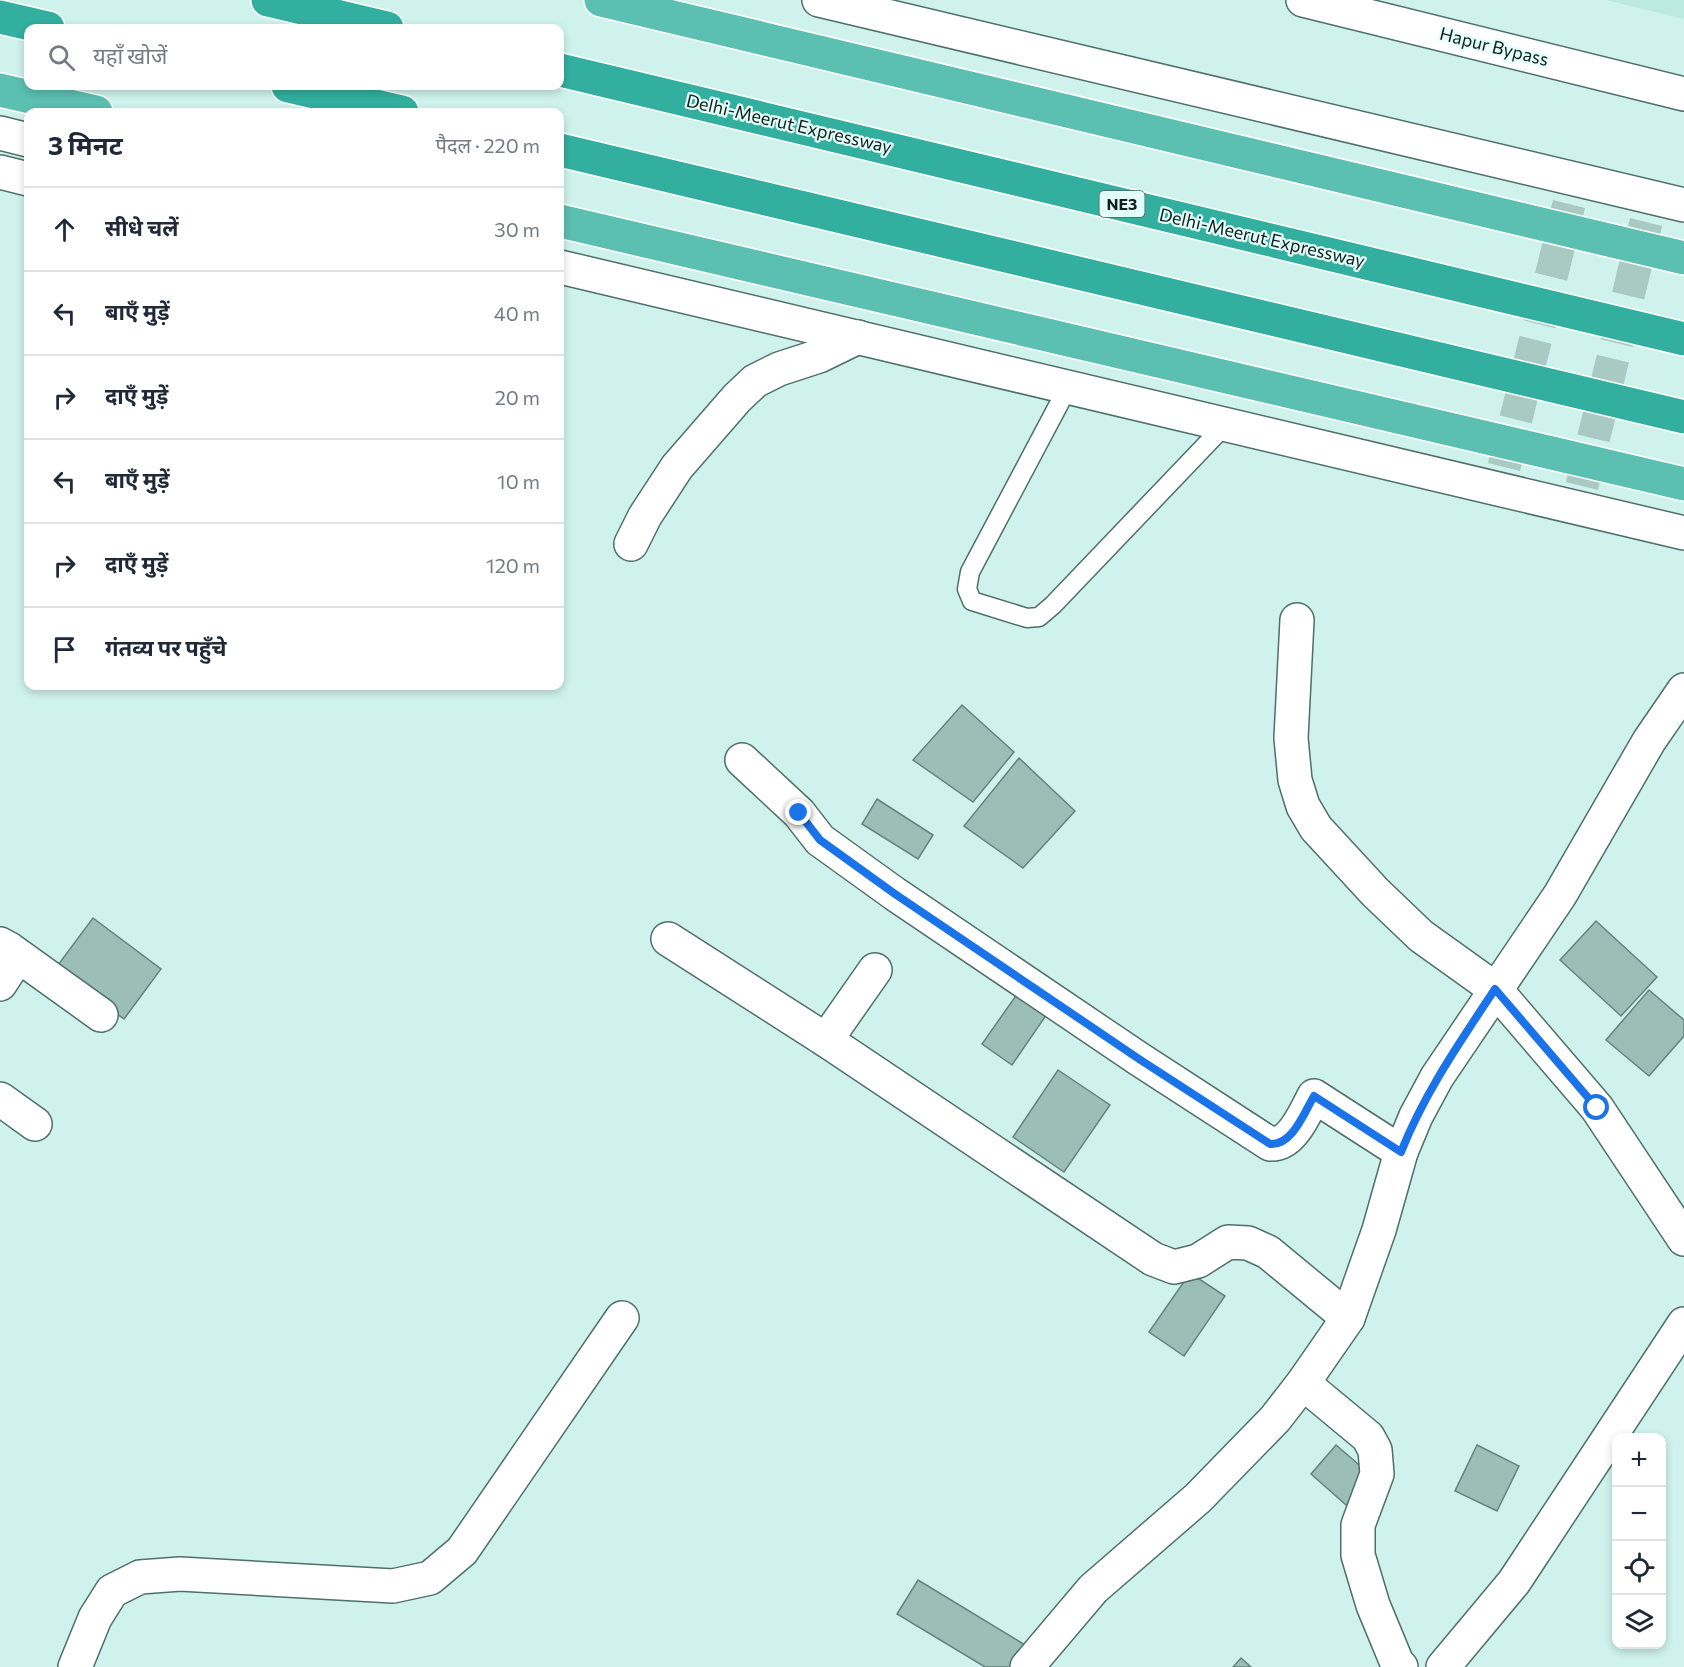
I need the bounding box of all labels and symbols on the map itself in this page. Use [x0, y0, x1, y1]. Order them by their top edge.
street label: Hapur Bypass [1437, 22, 1551, 70]
street label: Delhi-Meerut Expressway [684, 89, 894, 157]
road number: NE3 [1100, 191, 1144, 217]
street label: Delhi-Meerut Expressway [1157, 203, 1367, 271]
route end [785, 799, 811, 825]
route start [1583, 1094, 1609, 1120]

